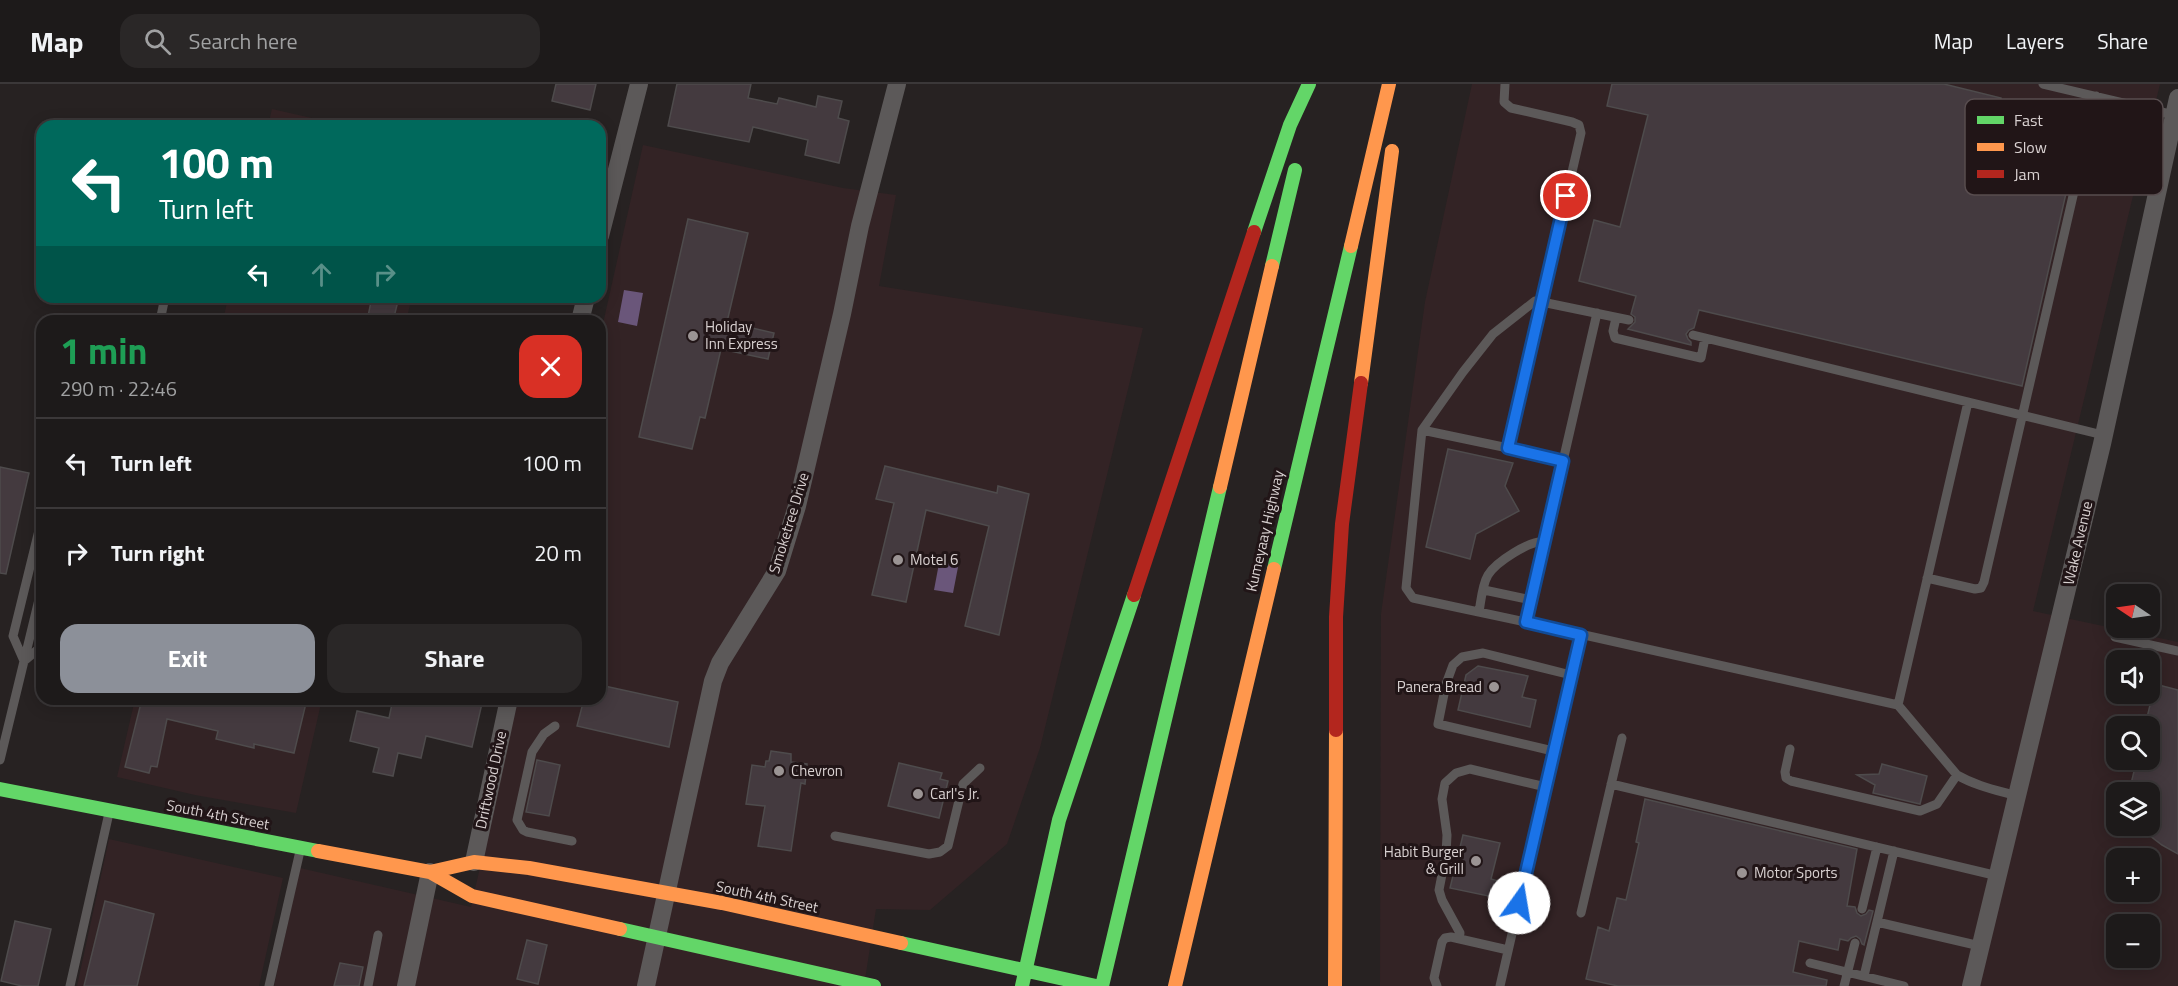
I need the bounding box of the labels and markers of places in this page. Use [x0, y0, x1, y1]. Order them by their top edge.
pin [1540, 170, 1591, 221]
place label: Holiday Inn Express [705, 315, 778, 355]
marker: Holiday Inn Express [686, 329, 700, 343]
place label: Motel 6 [910, 548, 958, 571]
marker: Motel 6 [891, 553, 905, 567]
place label: Panera Bread [1397, 675, 1482, 698]
marker: Panera Bread [1487, 680, 1501, 694]
place label: Chevron [791, 759, 843, 782]
marker: Chevron [772, 764, 786, 778]
place label: Carl's Jr. [930, 782, 980, 805]
marker: Carl's Jr. [911, 787, 925, 801]
place label: Habit Burger & Grill [1384, 840, 1464, 880]
marker: Habit Burger & Grill [1469, 854, 1483, 868]
place label: Motor Sports [1754, 861, 1837, 884]
marker: Motor Sports [1735, 866, 1749, 880]

